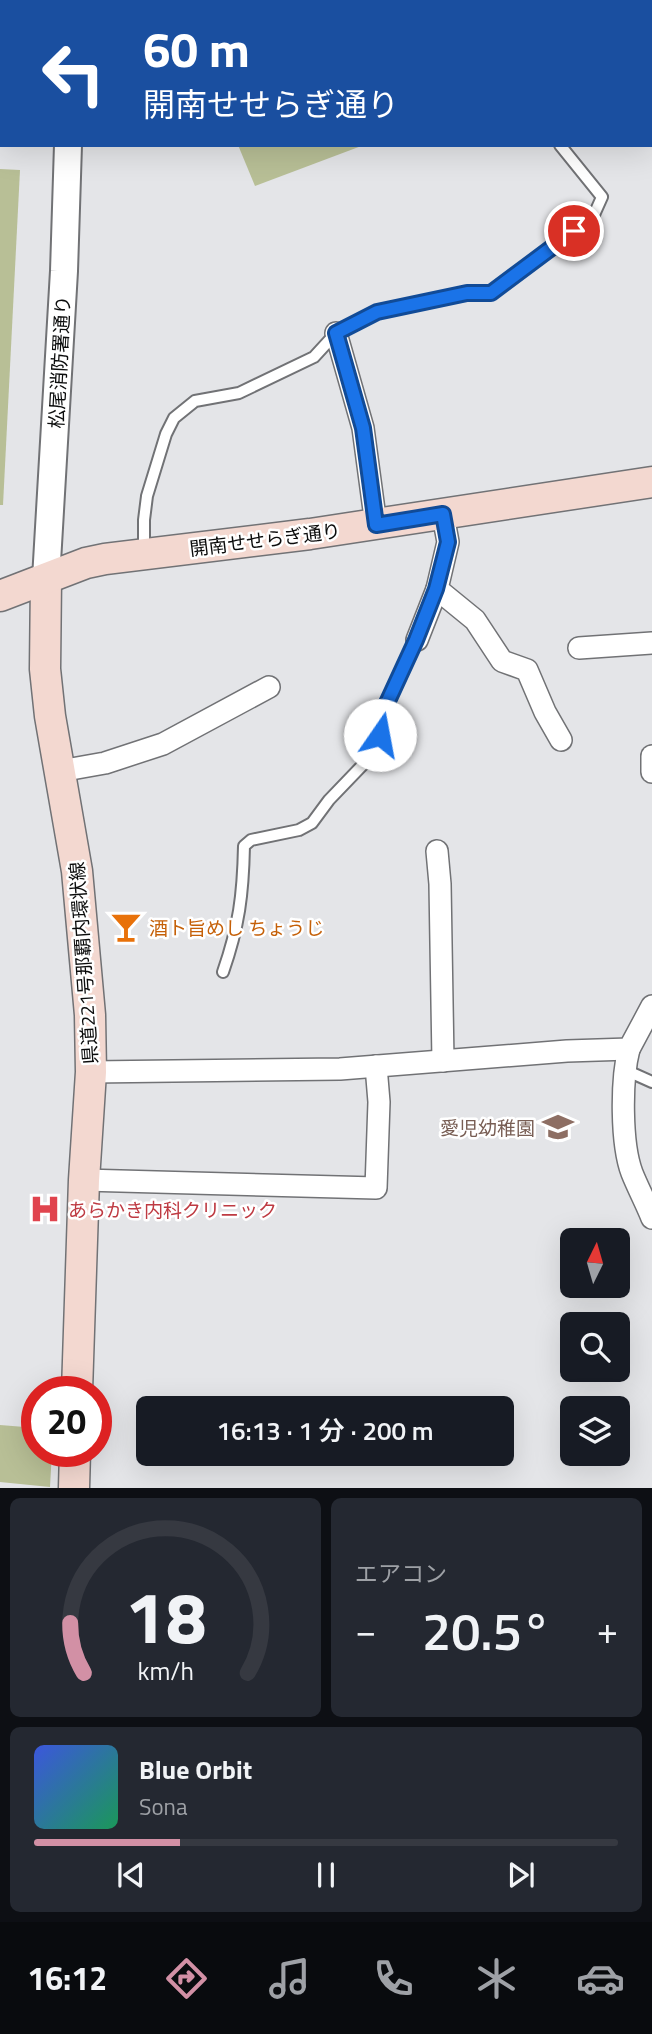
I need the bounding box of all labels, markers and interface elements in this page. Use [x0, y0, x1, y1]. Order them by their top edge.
text: 60 m [143, 11, 250, 86]
icon: left [28, 28, 119, 119]
text: 開南せせらぎ通り [143, 80, 399, 128]
pin [544, 201, 604, 261]
icon: arrive [555, 212, 593, 250]
street label: 松尾消防署通り [41, 295, 77, 429]
street label: 開南せせらぎ通り [188, 515, 342, 563]
position arrow [343, 698, 417, 772]
street label: 県道221号那覇内環状線 [61, 861, 105, 1065]
bar icon: 酒ト旨めし ちょうじ [109, 910, 143, 944]
place label: 酒ト旨めし ちょうじ [149, 913, 324, 942]
school or university icon: 愛児幼稚園 [541, 1110, 575, 1144]
place label: 愛児幼稚園 [440, 1113, 535, 1142]
hospital icon: あらかき内科クリニック [28, 1192, 62, 1226]
place label: あらかき内科クリニック [68, 1195, 277, 1224]
north arrow [560, 1228, 630, 1298]
map controls [560, 1228, 630, 1466]
button: search [560, 1312, 630, 1382]
speed limit sign: 20 [21, 1376, 112, 1467]
button: layers [560, 1396, 630, 1466]
text: 16:13 · 1 分 · 200 m [216, 1411, 434, 1450]
text: エアコン [355, 1556, 447, 1591]
text: 18 [125, 1562, 206, 1672]
text: 20.5° [422, 1591, 551, 1670]
text: − [355, 1601, 376, 1659]
text: + [597, 1601, 618, 1659]
text: km/h [137, 1652, 194, 1690]
text: Blue Orbit [139, 1750, 252, 1789]
text: Sona [139, 1789, 187, 1824]
icon: previous [112, 1856, 150, 1894]
icon: pause [307, 1856, 345, 1894]
icon: next [502, 1856, 540, 1894]
text: 16:12 [27, 1954, 107, 2002]
icon: directions [162, 1954, 211, 2003]
icon: music [265, 1954, 314, 2003]
icon: phone [369, 1954, 418, 2003]
icon: climate [472, 1954, 521, 2003]
icon: car [576, 1954, 625, 2003]

